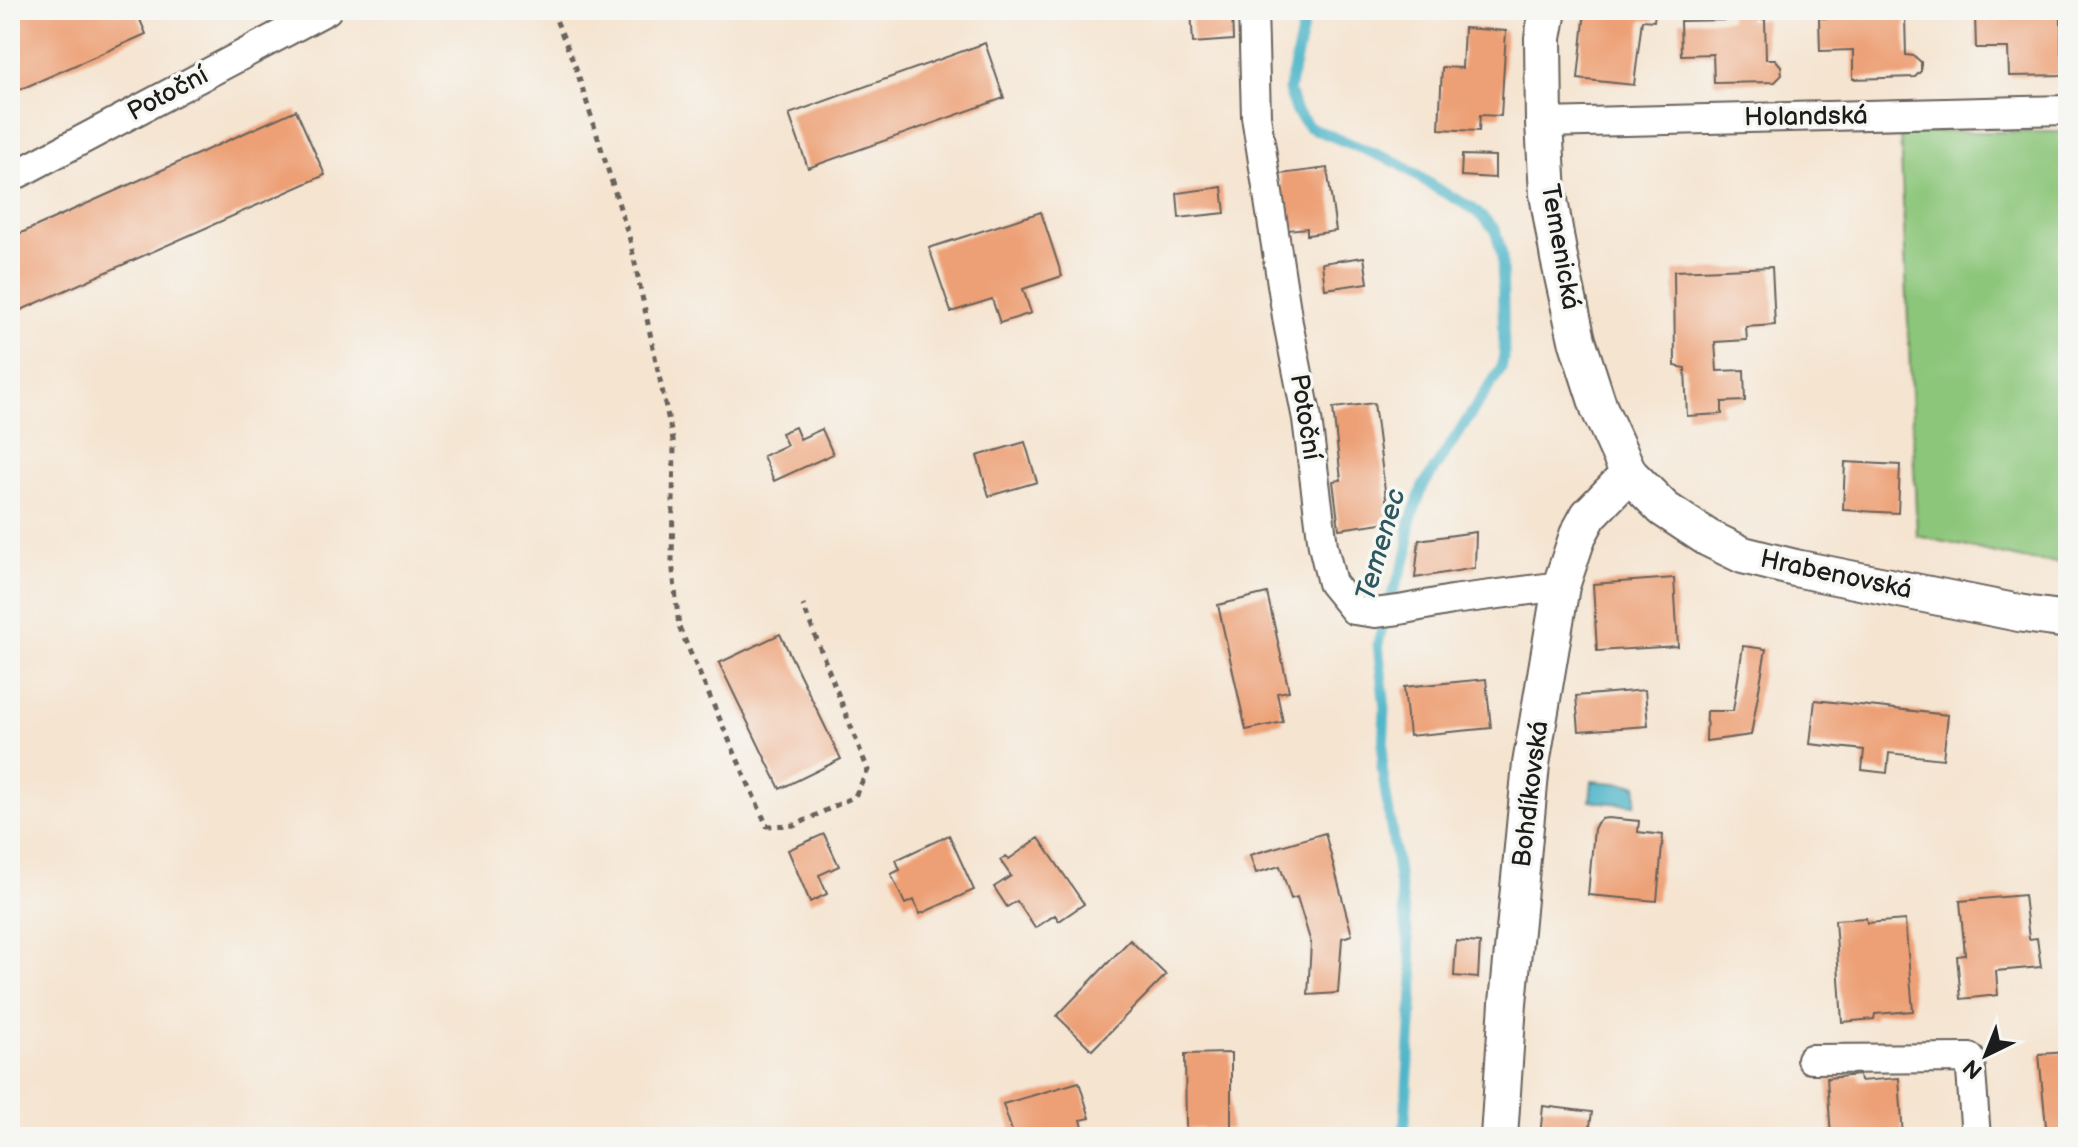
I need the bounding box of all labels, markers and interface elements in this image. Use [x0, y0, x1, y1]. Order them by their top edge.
street label: Potoční [123, 60, 214, 128]
street label: Holandská [1744, 100, 1868, 134]
street label: Temenická [1534, 182, 1586, 312]
street label: Potoční [1283, 372, 1327, 463]
water label: Temenec [1349, 485, 1413, 605]
street label: Hrabenovská [1757, 544, 1915, 606]
street label: Bohdíkovská [1507, 719, 1555, 869]
north arrow [1946, 1015, 2026, 1095]
text: N [1958, 1053, 1989, 1084]

